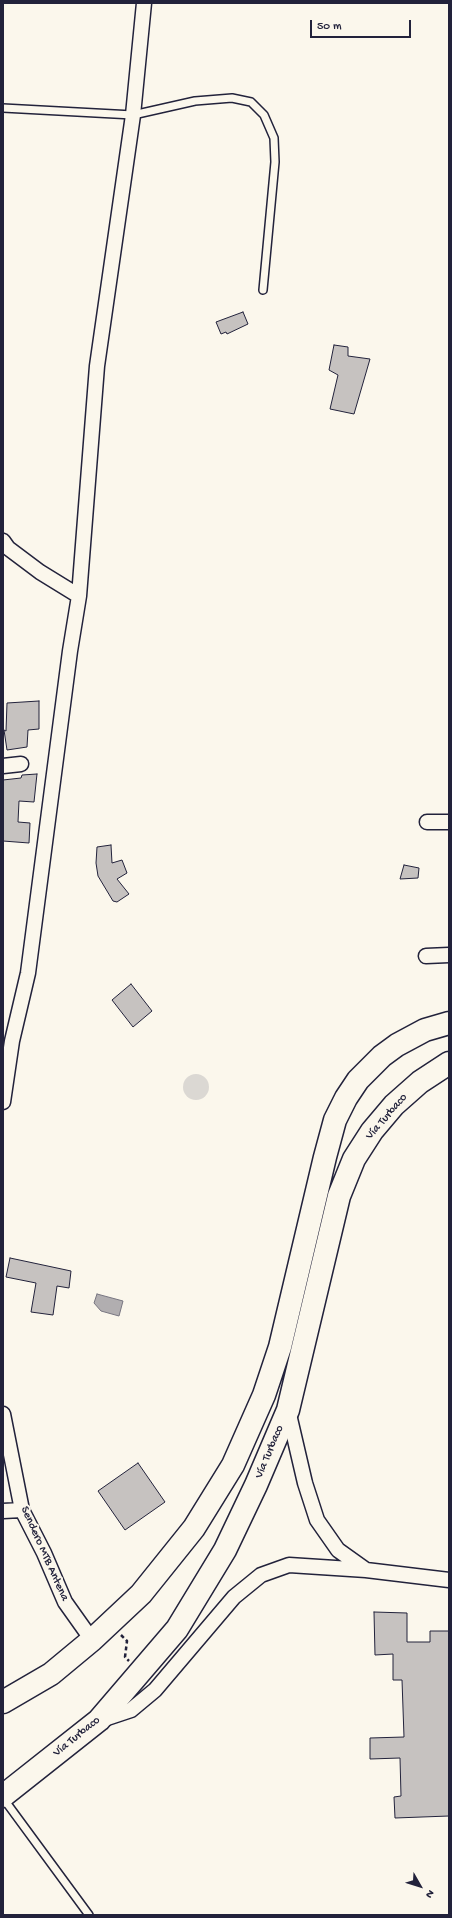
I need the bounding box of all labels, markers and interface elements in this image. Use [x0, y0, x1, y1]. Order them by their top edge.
scale bar [312, 12, 413, 38]
text: 50 m [317, 20, 342, 34]
street label: Vía Turbaco [363, 1091, 411, 1143]
street label: Vía Turbaco [252, 1423, 288, 1481]
street label: Sendero MTB Antena [17, 1504, 71, 1604]
street label: Vía Turbaco [50, 1714, 104, 1760]
north arrow [400, 1866, 440, 1906]
text: N [422, 1887, 436, 1900]

